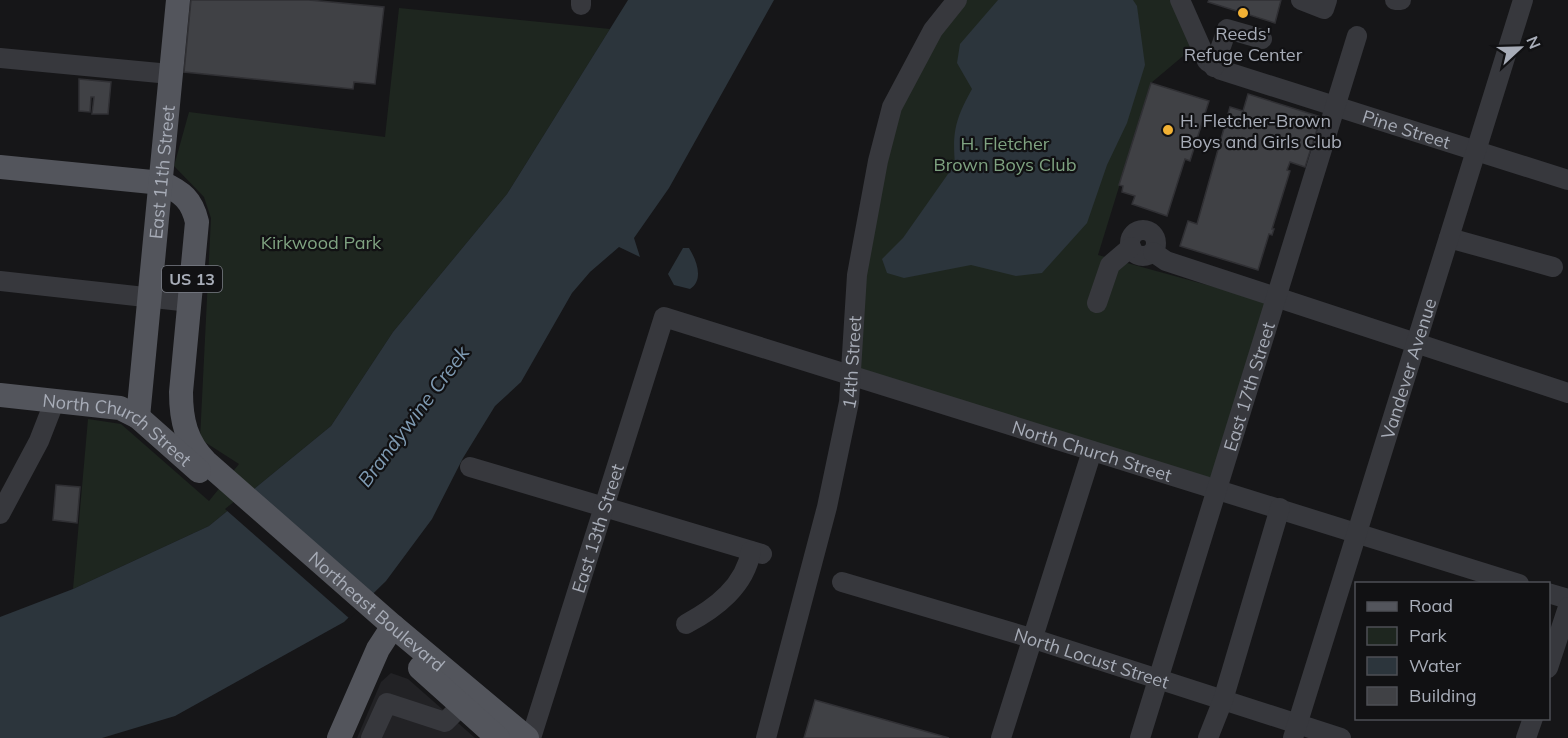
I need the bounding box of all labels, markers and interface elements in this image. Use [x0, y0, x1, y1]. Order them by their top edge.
marker: Reeds' Refuge Center [1236, 6, 1250, 20]
north arrow [1490, 18, 1550, 78]
place label: Reeds' Refuge Center [1184, 22, 1303, 66]
text: N [1522, 33, 1545, 52]
street label: East 11th Street [144, 104, 179, 240]
street label: Pine Street [1360, 104, 1453, 154]
place label: H. Fletcher-Brown Boys and Girls Club [1180, 109, 1342, 153]
marker: H. Fletcher-Brown Boys and Girls Club [1161, 123, 1175, 137]
park label: H. Fletcher Brown Boys Club [934, 132, 1076, 176]
park label: Kirkwood Park [261, 231, 382, 254]
road number: US 13 [162, 266, 222, 292]
street label: Vandever Avenue [1375, 295, 1441, 442]
street label: 14th Street [836, 315, 866, 411]
street label: East 17th Street [1218, 319, 1279, 454]
water label: Brandywine Creek [352, 340, 475, 491]
street label: North Church Street [41, 388, 197, 471]
street label: North Church Street [1009, 415, 1175, 486]
street label: East 13th Street [566, 461, 628, 596]
street label: Northeast Boulevard [304, 546, 450, 676]
legend [1355, 582, 1550, 720]
text: Road [1409, 594, 1453, 617]
street label: North Locust Street [1012, 622, 1172, 693]
text: Park [1409, 624, 1448, 647]
text: Water [1409, 654, 1462, 677]
text: Building [1409, 684, 1477, 707]

